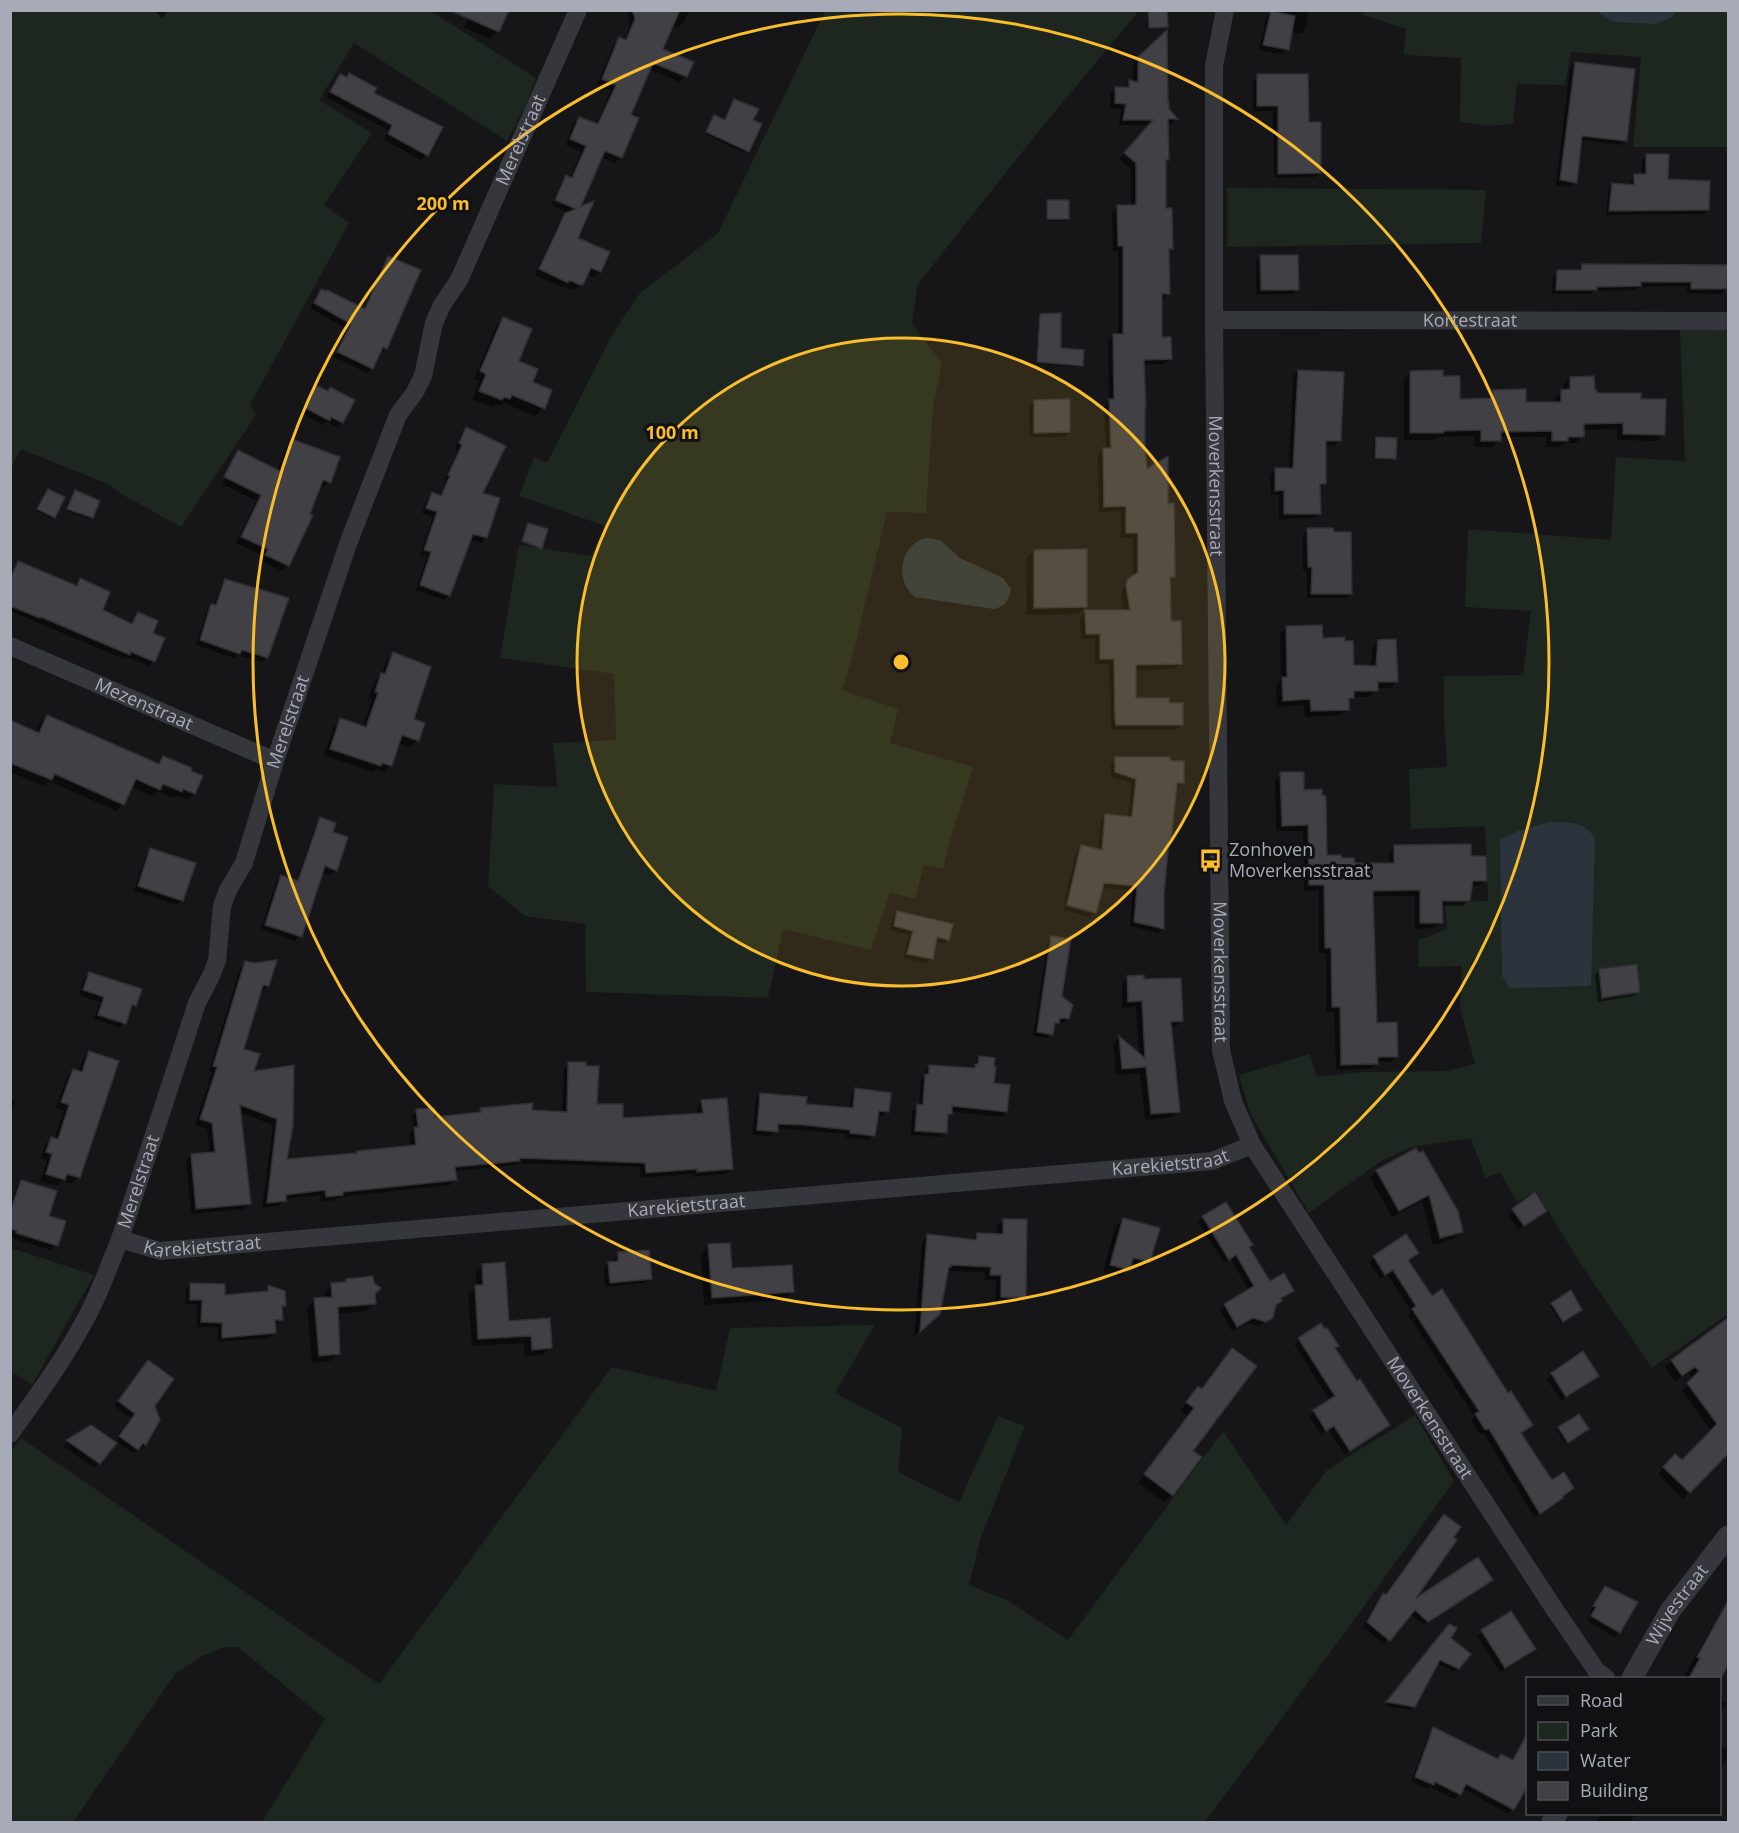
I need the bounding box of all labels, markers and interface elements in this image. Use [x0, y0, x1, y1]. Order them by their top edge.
street label: Merelstraat [489, 90, 550, 189]
text: 200 m [416, 191, 470, 215]
street label: Kortestraat [1423, 307, 1517, 332]
street label: Moverkensstraat [1204, 415, 1229, 557]
text: 100 m [645, 420, 699, 444]
centre of rings [891, 652, 911, 672]
street label: Mezenstraat [92, 671, 197, 735]
street label: Merelstraat [260, 672, 314, 772]
place label: Zonhoven Moverkensstraat [1229, 837, 1370, 882]
bus stop icon: Zonhoven Moverkensstraat [1198, 847, 1224, 873]
street label: Moverkensstraat [1209, 901, 1234, 1043]
street label: Merelstraat [111, 1132, 164, 1231]
street label: Karekietstraat [1111, 1142, 1232, 1181]
street label: Karekietstraat [626, 1188, 746, 1222]
street label: Karekietstraat [141, 1229, 262, 1263]
street label: Moverkensstraat [1382, 1351, 1479, 1483]
street label: Wijvestraat [1640, 1559, 1713, 1649]
legend [1526, 1677, 1721, 1815]
text: Road [1580, 1688, 1623, 1712]
text: Park [1580, 1718, 1618, 1742]
text: Water [1580, 1748, 1631, 1772]
text: Building [1580, 1778, 1648, 1802]

